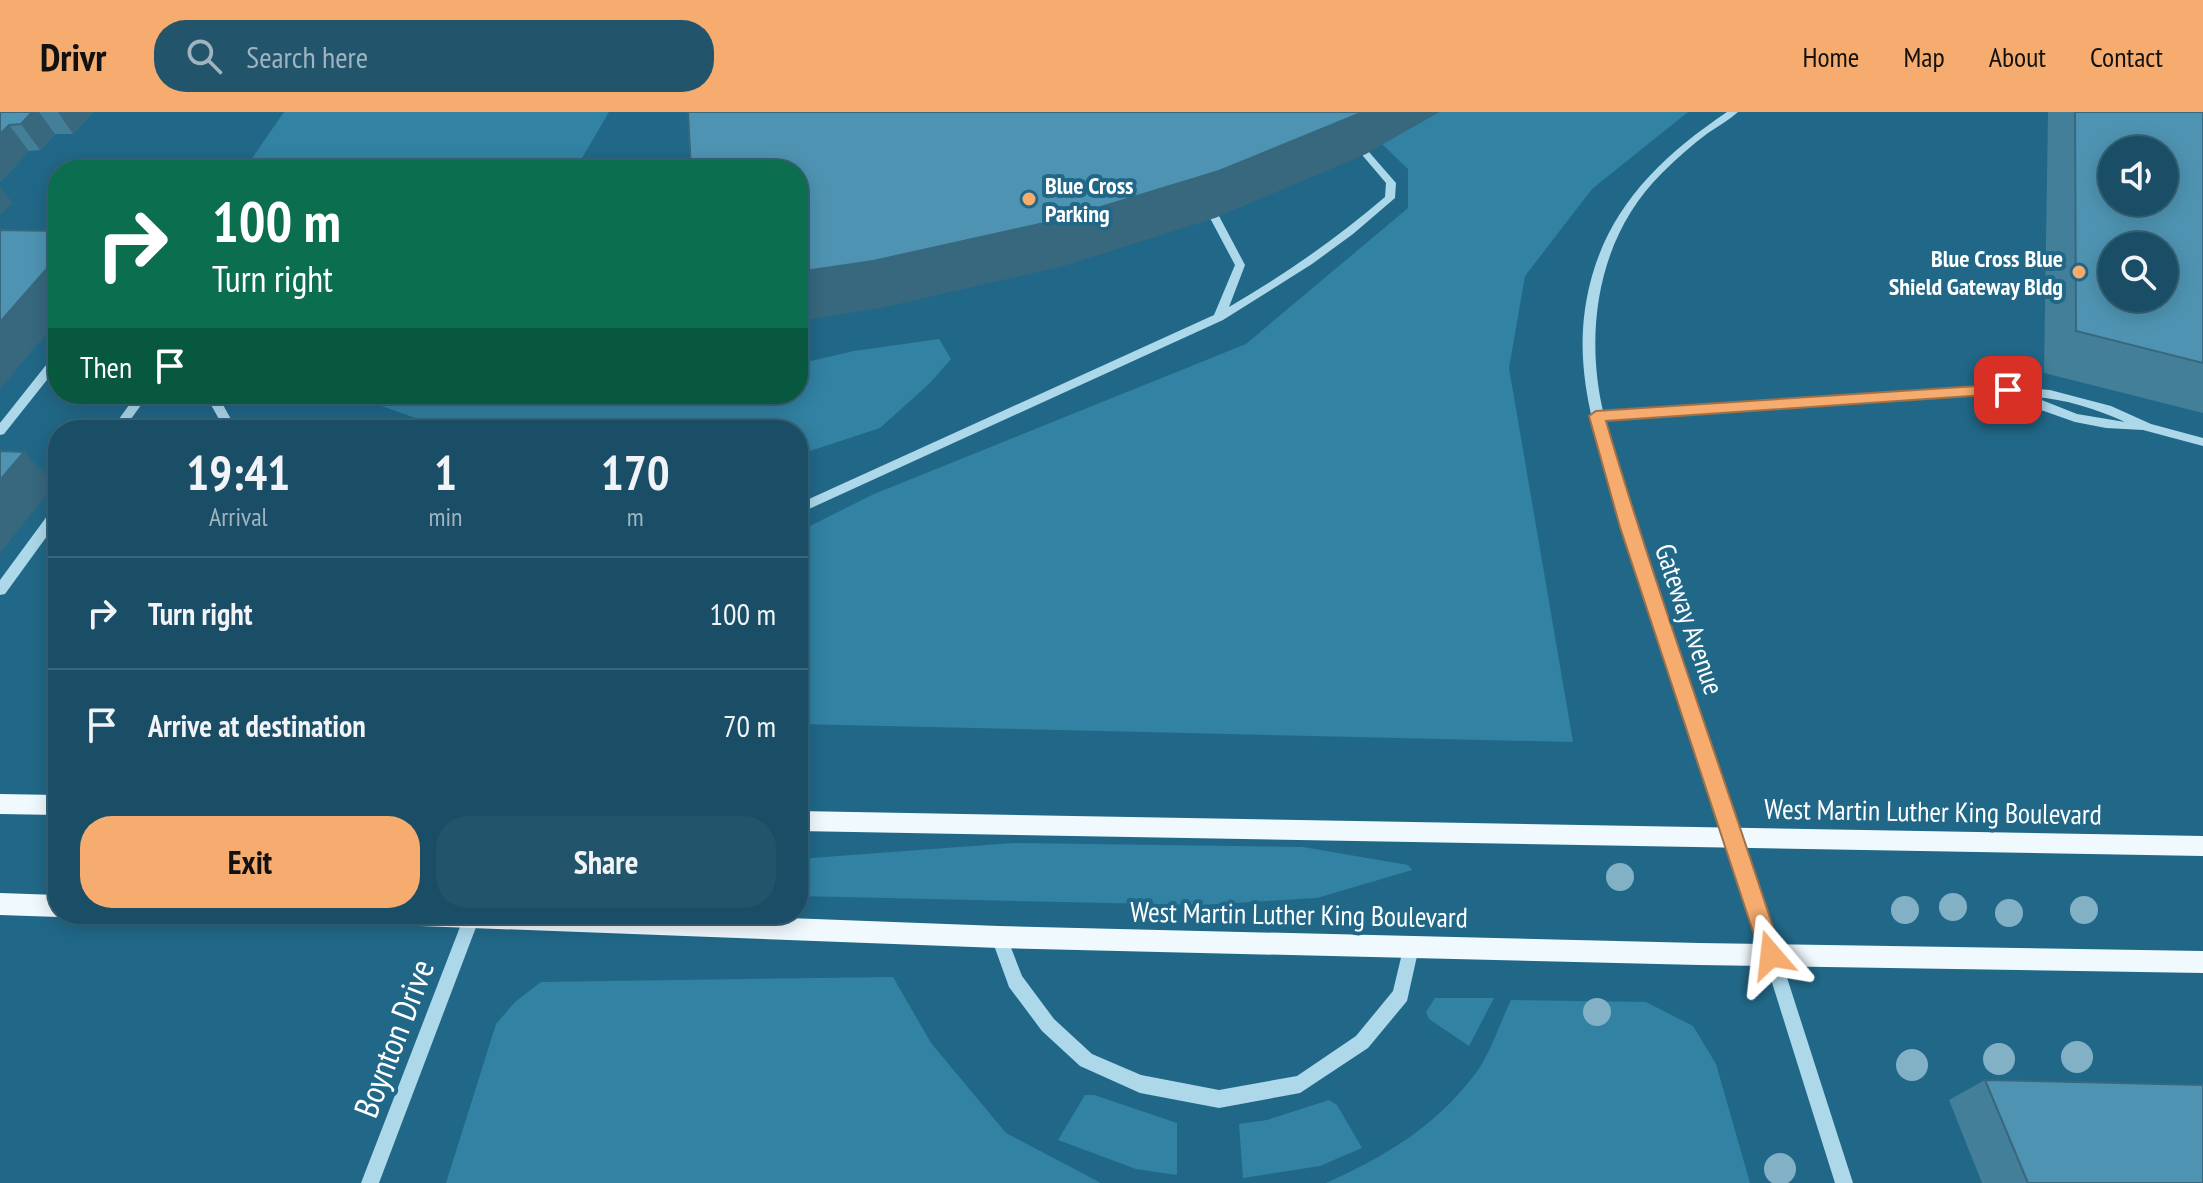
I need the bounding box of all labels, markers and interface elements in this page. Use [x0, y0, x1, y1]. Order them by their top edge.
search box [154, 20, 714, 92]
text: Drivr [40, 32, 106, 81]
icon: search [182, 34, 226, 78]
text: Search here [246, 37, 368, 76]
text: Home [1803, 38, 1859, 75]
text: Map [1903, 38, 1945, 75]
text: About [1989, 38, 2046, 75]
text: Contact [2090, 38, 2163, 75]
map controls [2098, 136, 2178, 312]
button: sound [2098, 136, 2178, 216]
place label: Blue Cross Parking [1045, 170, 1134, 229]
text: 100 m [212, 185, 341, 257]
marker: Blue Cross Parking [1020, 190, 1038, 208]
icon: right [80, 192, 184, 296]
button: search [2098, 232, 2178, 312]
place label: Blue Cross Blue Shield Gateway Bldg [1889, 243, 2063, 302]
text: Turn right [212, 255, 333, 302]
marker: Blue Cross Blue Shield Gateway Bldg [2070, 263, 2088, 281]
icon: arrive [148, 344, 192, 388]
text: Then [80, 347, 132, 386]
pin [1974, 356, 2042, 424]
icon: arrive [1986, 368, 2030, 412]
text: 19:41 [186, 441, 290, 503]
text: 1 [434, 441, 457, 503]
text: 170 [601, 441, 670, 503]
text: Arrival [209, 500, 268, 533]
text: min [428, 500, 462, 533]
text: m [627, 500, 644, 533]
street label: Gateway Avenue [1647, 539, 1733, 699]
icon: right [80, 591, 124, 635]
text: Turn right [148, 594, 252, 633]
text: 100 m [710, 594, 776, 633]
icon: arrive [80, 703, 124, 747]
text: Arrive at destination [148, 706, 366, 745]
text: 70 m [723, 706, 776, 745]
street label: West Martin Luther King Boulevard [1764, 790, 2102, 832]
button: Exit [80, 816, 420, 908]
button: Share [436, 816, 776, 908]
street label: West Martin Luther King Boulevard [1130, 893, 1468, 935]
position arrow [1729, 913, 1813, 997]
street label: Boynton Drive [343, 953, 443, 1123]

